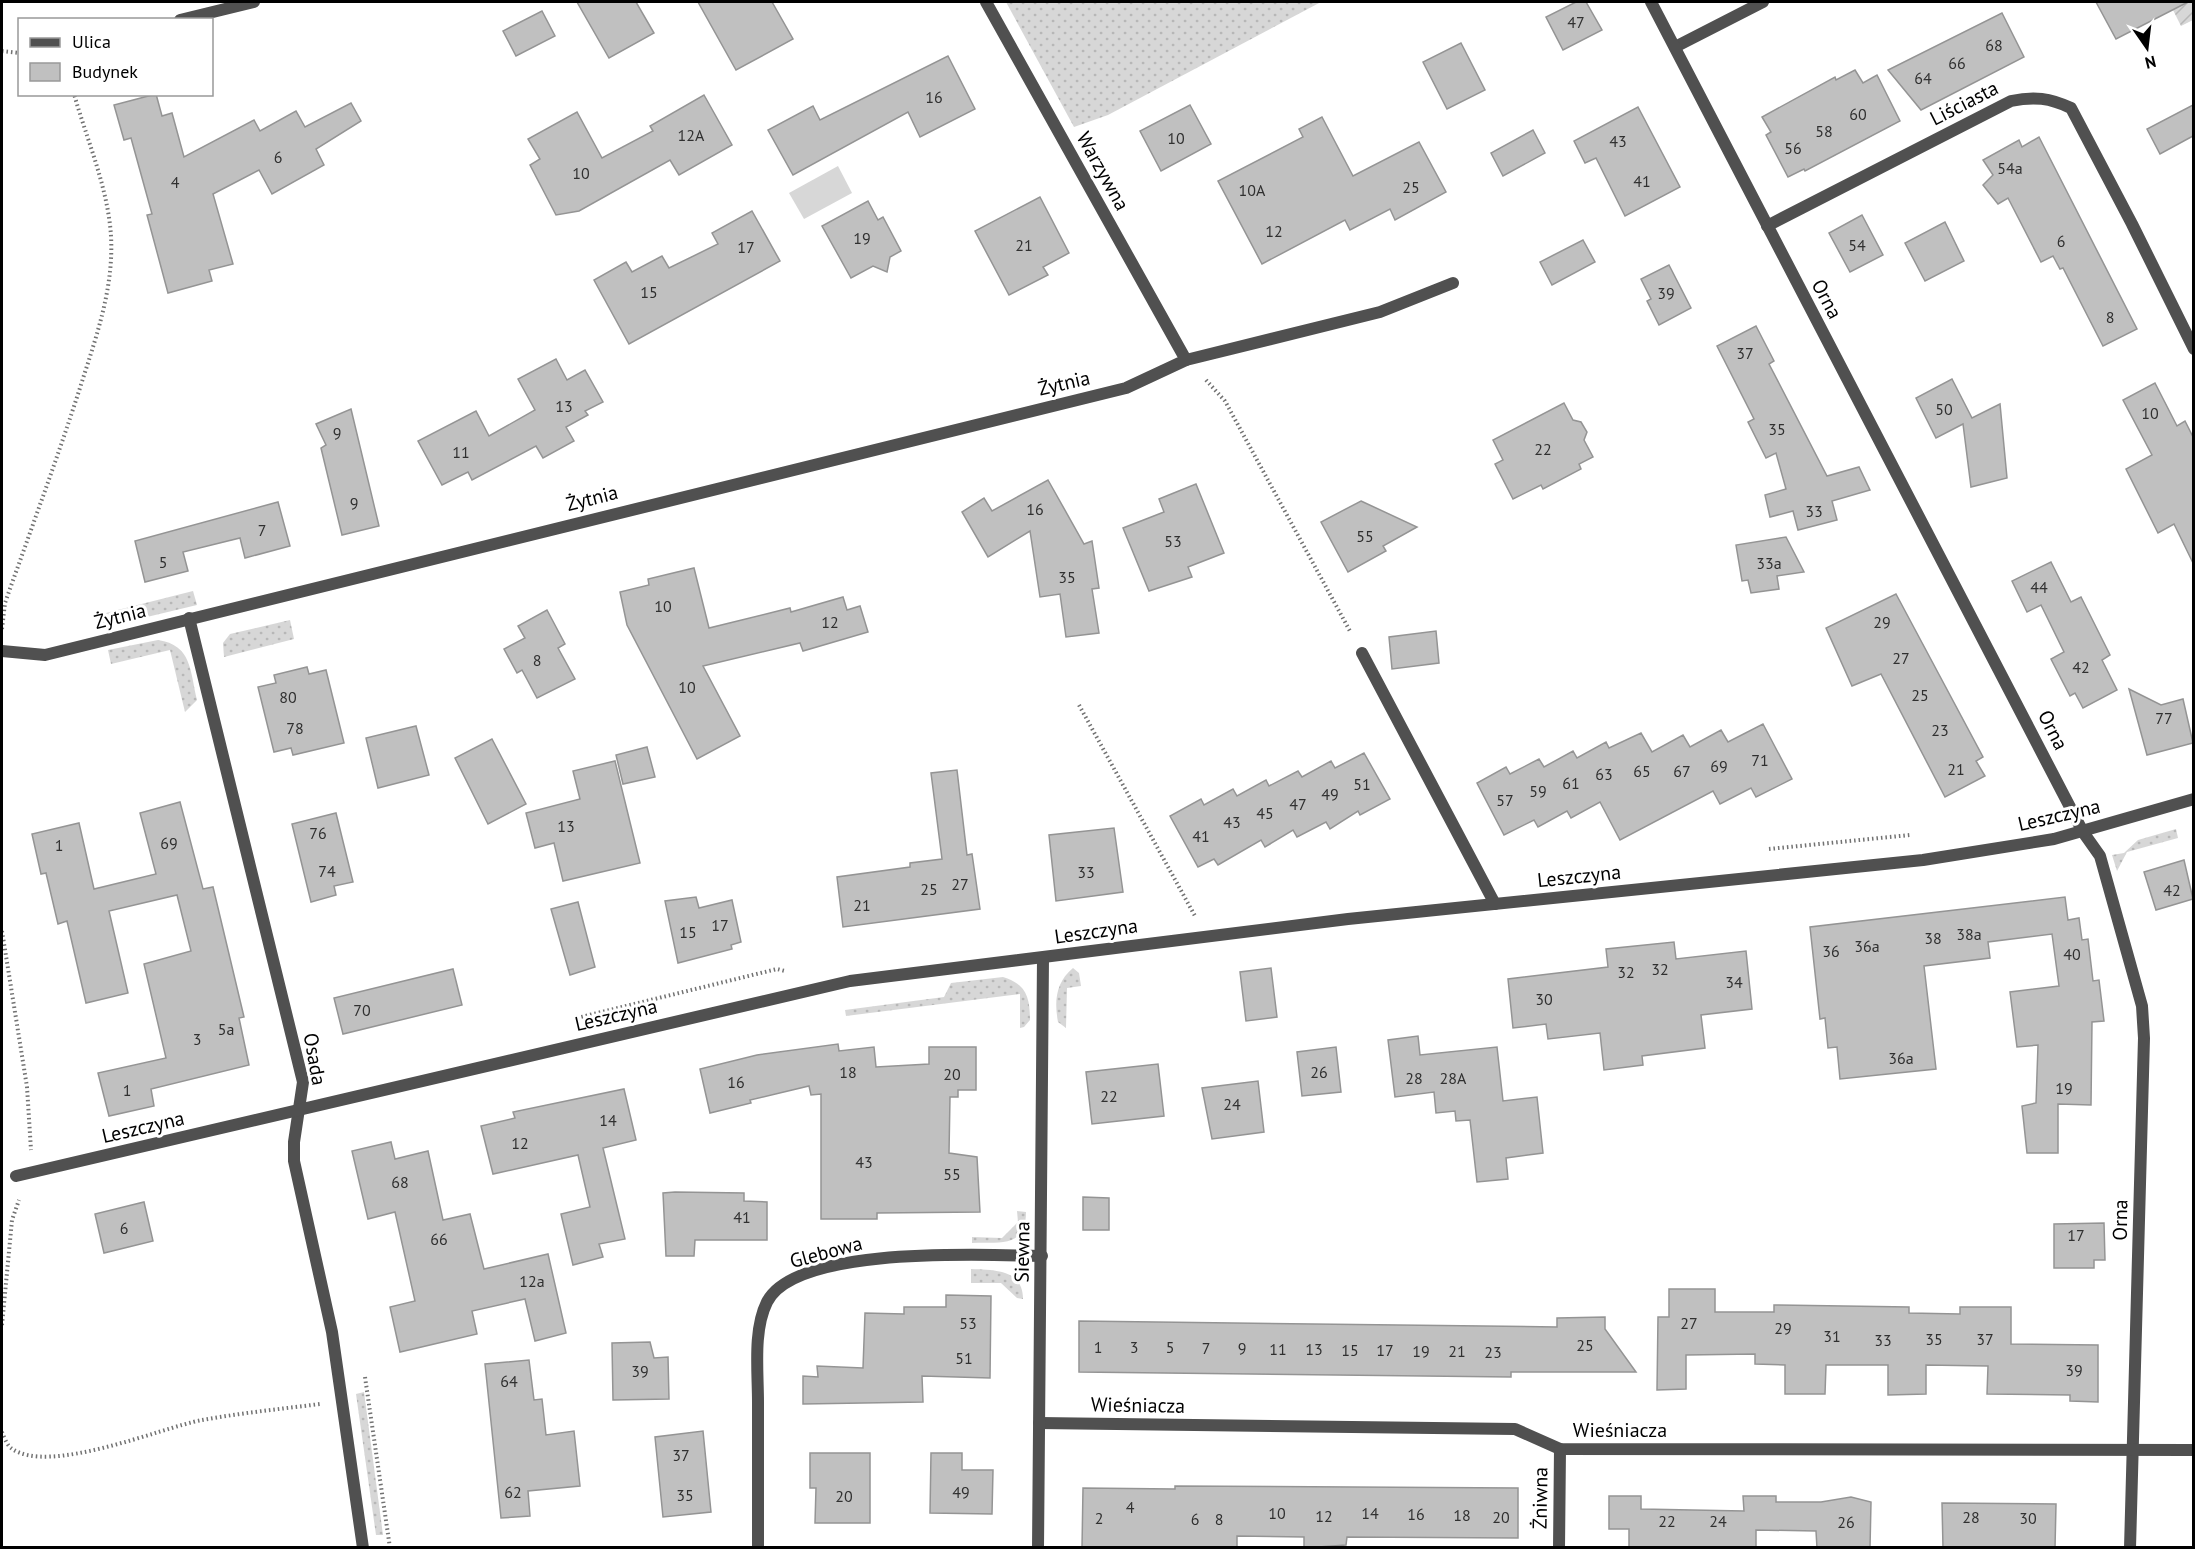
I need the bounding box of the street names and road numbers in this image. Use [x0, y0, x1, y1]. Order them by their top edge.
street label: Liściasta [1925, 75, 2003, 131]
street label: Warzywna [1071, 127, 1135, 215]
street label: Orna [1806, 275, 1848, 323]
street label: Żytnia [1035, 364, 1093, 402]
street label: Żytnia [563, 479, 621, 517]
street label: Żytnia [91, 597, 149, 635]
street label: Orna [2032, 706, 2074, 754]
street label: Leszczyna [2015, 793, 2103, 837]
street label: Leszczyna [1536, 859, 1622, 893]
street label: Leszczyna [1053, 912, 1139, 950]
street label: Leszczyna [572, 993, 660, 1037]
street label: Osada [298, 1031, 332, 1087]
street label: Leszczyna [99, 1105, 187, 1149]
street label: Orna [2107, 1199, 2133, 1241]
street label: Siewna [1008, 1221, 1036, 1283]
street label: Glebowa [787, 1230, 865, 1274]
street label: Wieśniacza [1091, 1391, 1185, 1419]
street label: Wieśniacza [1573, 1417, 1667, 1443]
street label: Żniwna [1526, 1467, 1554, 1529]

